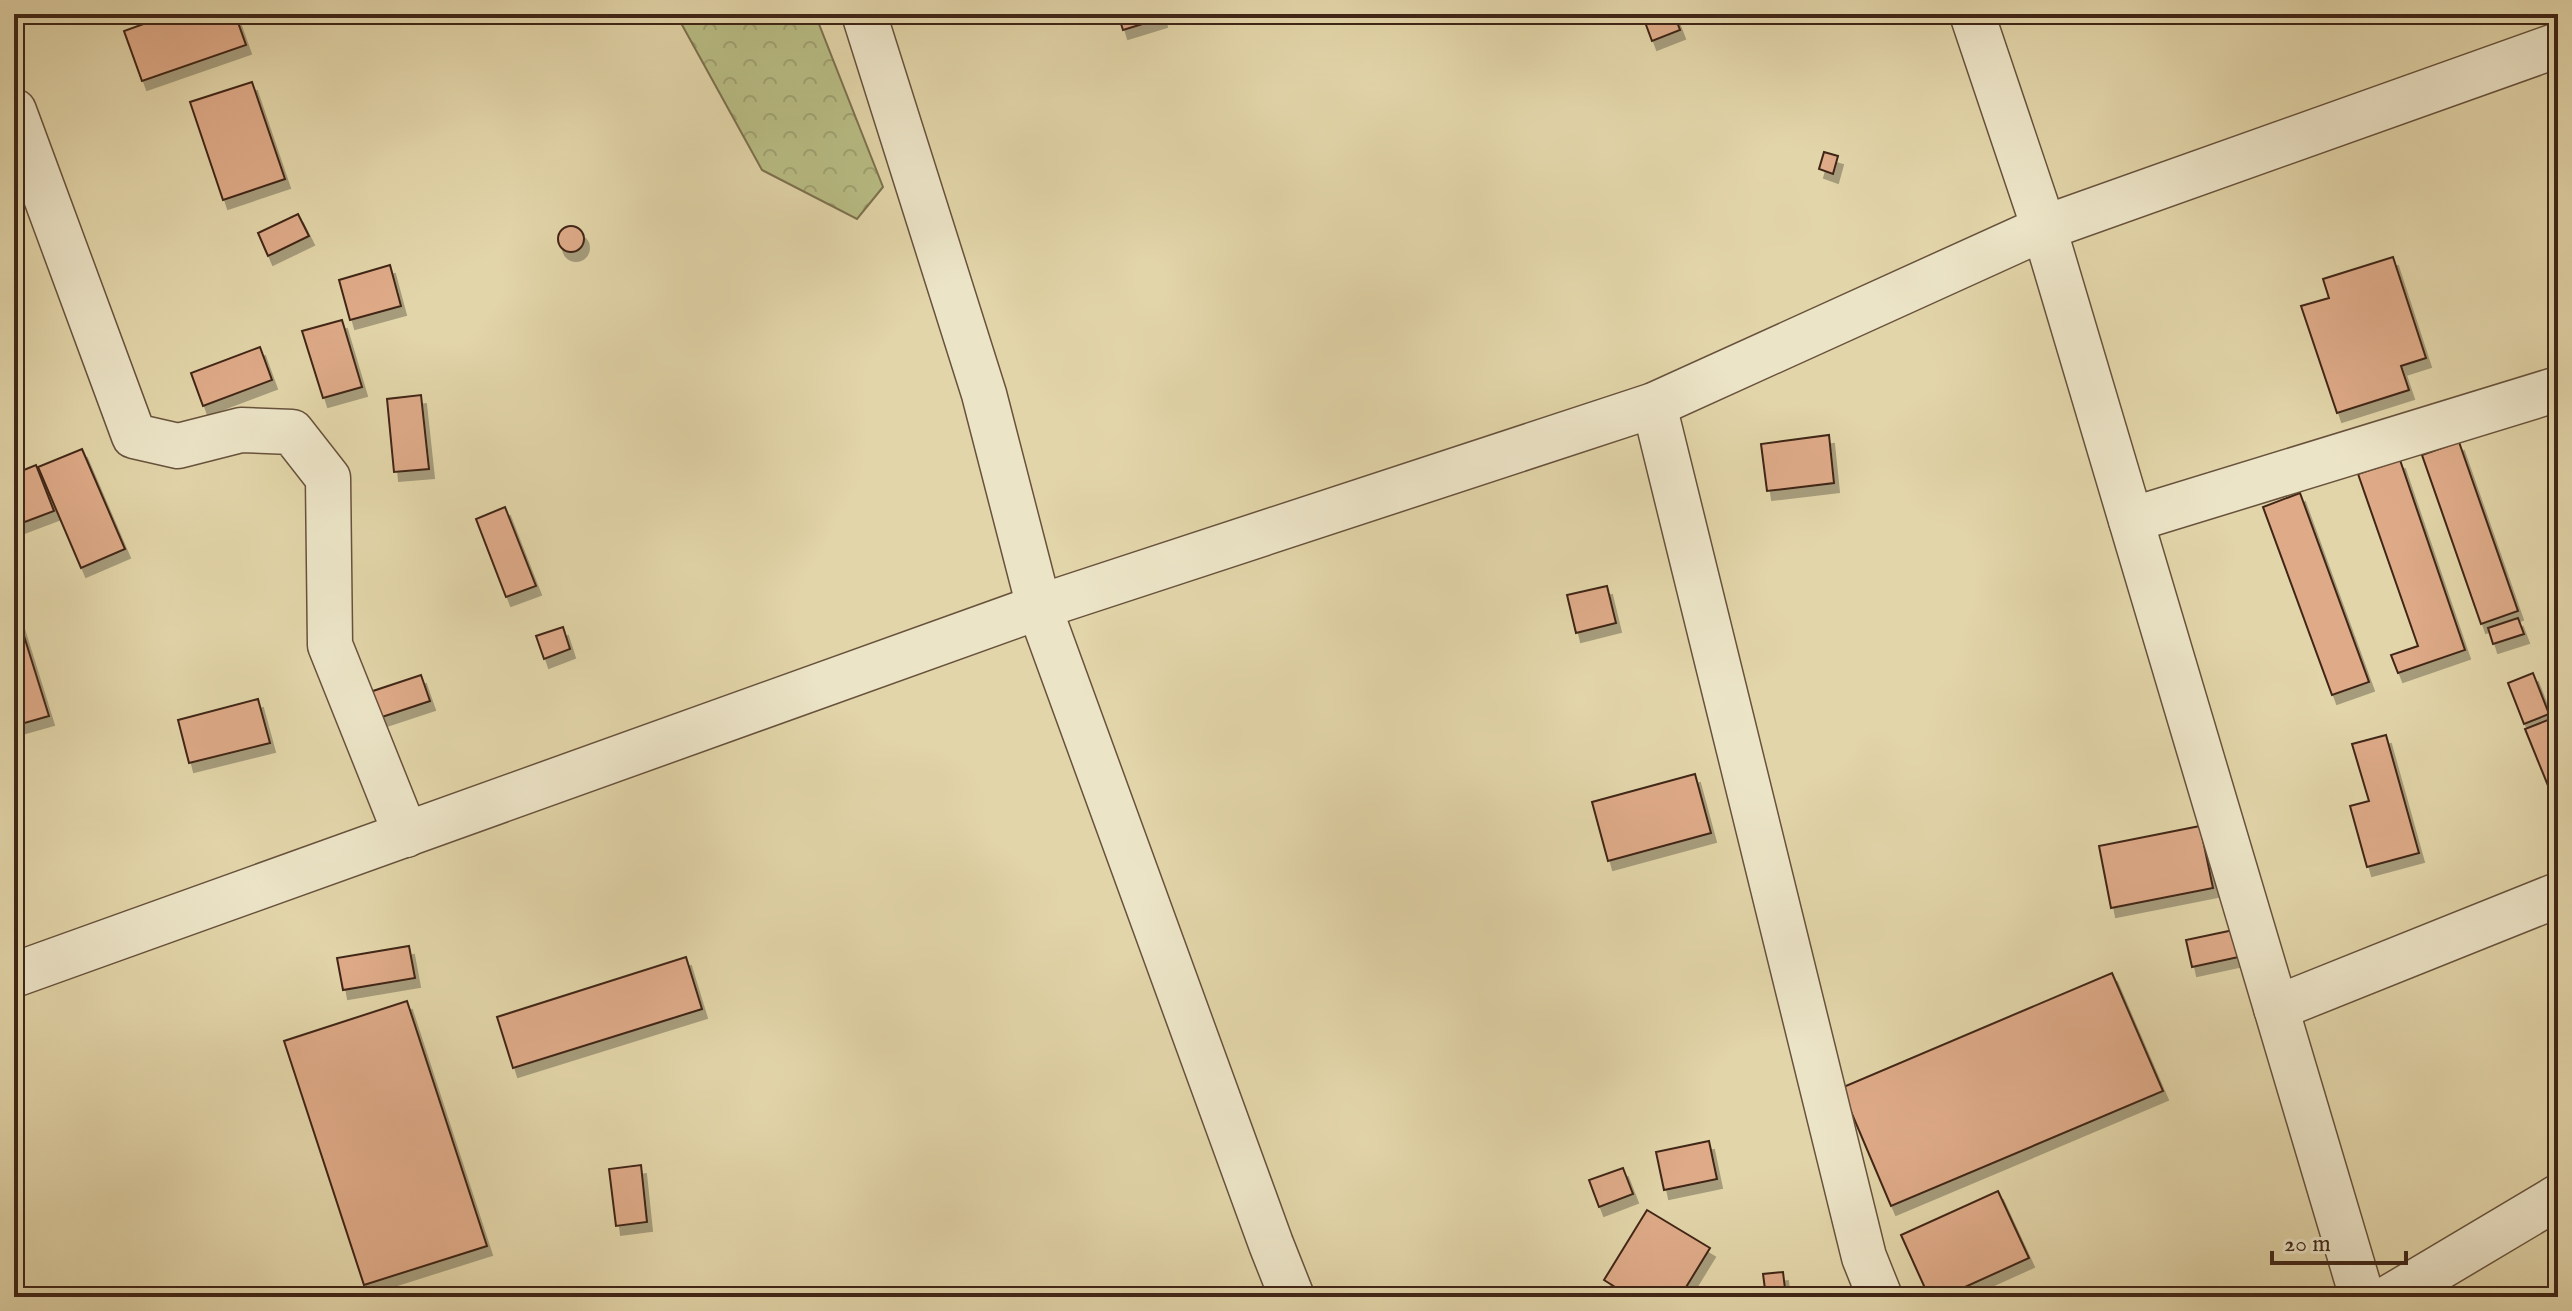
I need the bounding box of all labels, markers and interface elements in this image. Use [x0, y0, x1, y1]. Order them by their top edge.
scale bar [2272, 1215, 2406, 1265]
text: 20 m [2284, 1229, 2331, 1260]

